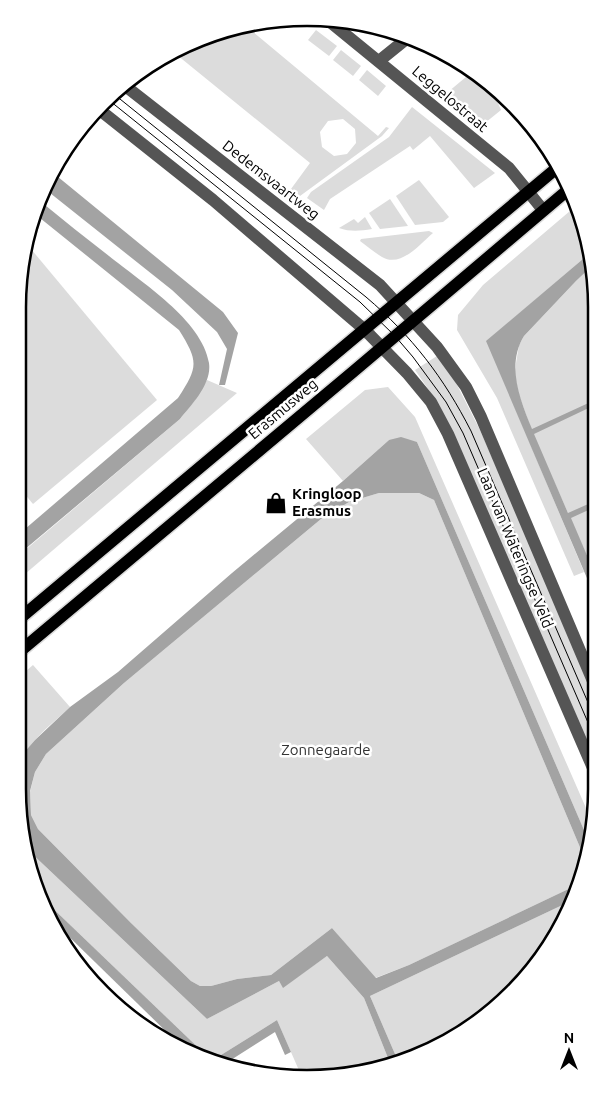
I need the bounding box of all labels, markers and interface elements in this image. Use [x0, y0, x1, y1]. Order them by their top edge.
street label: Leggelostraat [409, 62, 492, 135]
street label: Dedemsvaartweg [219, 137, 323, 223]
street label: Erasmusweg [245, 375, 321, 442]
street label: Laan van Wateringse Veld [474, 465, 557, 630]
place label: Kringloop Erasmus [292, 485, 362, 519]
shop icon: Kringloop Erasmus [263, 490, 289, 516]
park label: Zonnegaarde [281, 741, 371, 758]
north arrow [544, 1026, 594, 1076]
text: N [564, 1030, 574, 1046]

